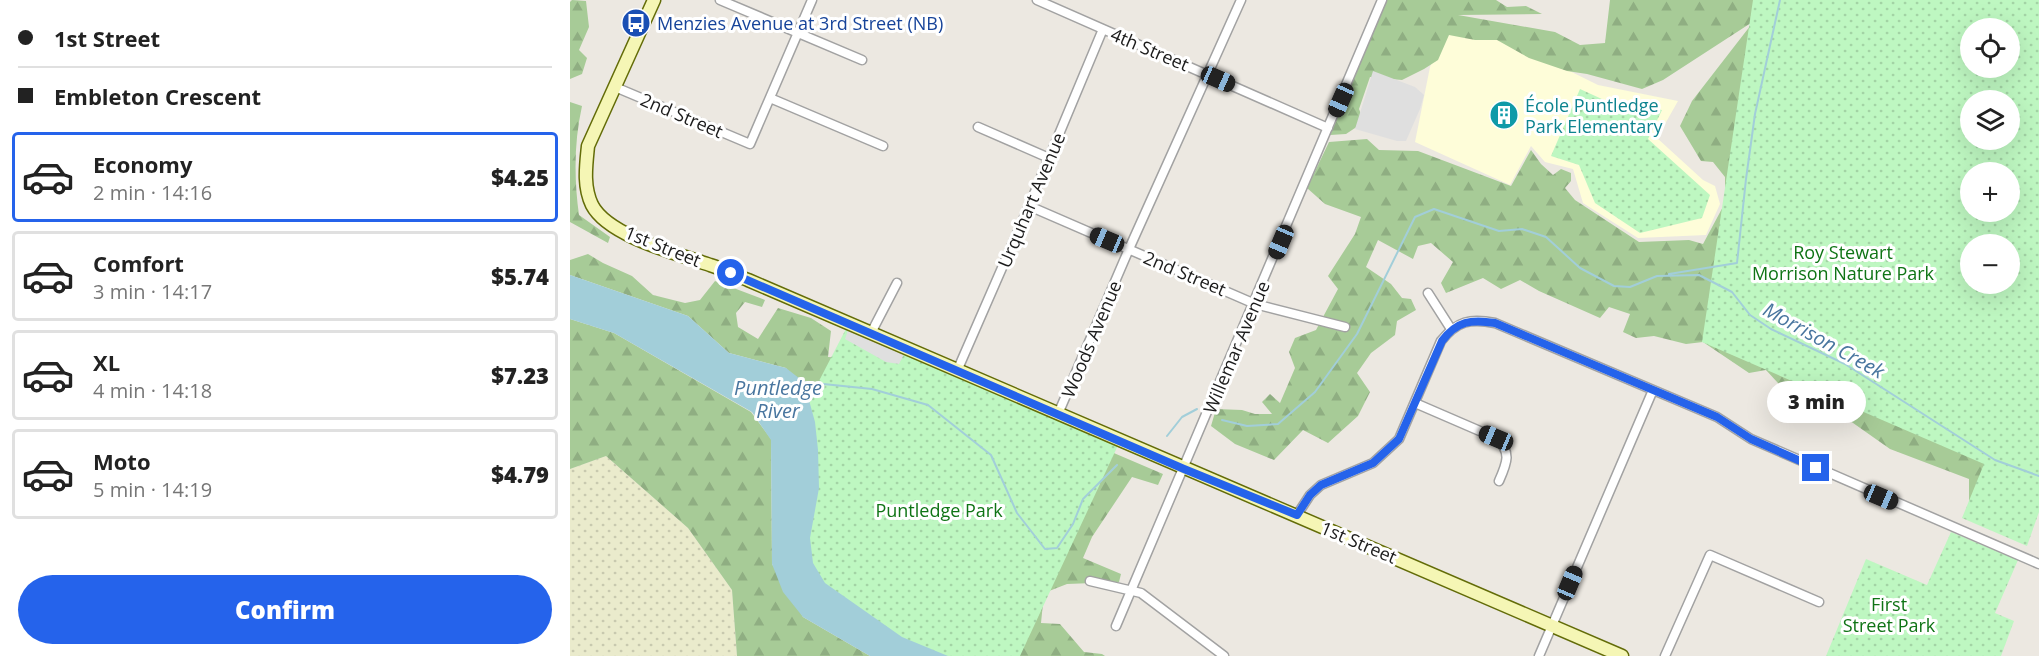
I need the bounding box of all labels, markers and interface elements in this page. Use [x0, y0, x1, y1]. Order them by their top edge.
bus stop icon: Menzies Avenue at 3rd Street (NB) [620, 7, 652, 39]
place label: Menzies Avenue at 3rd Street (NB) [657, 11, 943, 35]
map controls [1960, 18, 2020, 294]
button: locate [1960, 18, 2020, 78]
street label: 4th Street [1107, 22, 1193, 76]
text: 1st Street [54, 23, 160, 53]
car [1198, 63, 1238, 95]
car [1325, 80, 1357, 120]
text: Embleton Crescent [54, 81, 261, 111]
street label: 2nd Street [637, 87, 727, 143]
button: layers [1960, 90, 2020, 150]
place label: École Puntledge Park Elementary [1525, 93, 1664, 138]
building icon: École Puntledge Park Elementary [1488, 99, 1520, 131]
street label: Urquhart Avenue [992, 129, 1070, 271]
text: Economy [93, 149, 192, 179]
icon: car [21, 150, 75, 204]
text: $4.25 [491, 162, 549, 192]
button: + [1960, 162, 2020, 222]
text: 2 min · 14:16 [93, 179, 212, 206]
street label: 1st Street [621, 220, 705, 272]
car [1266, 222, 1296, 262]
car [1087, 225, 1127, 255]
button: − [1960, 234, 2020, 294]
park label: Roy Stewart Morrison Nature Park [1752, 240, 1935, 285]
street label: 2nd Street [1140, 245, 1230, 301]
text: Comfort [93, 248, 184, 278]
icon: car [21, 249, 75, 303]
route start [717, 259, 744, 286]
text: $5.74 [491, 261, 549, 291]
street label: Woods Avenue [1055, 277, 1127, 401]
street label: Willemar Avenue [1197, 277, 1275, 417]
text: 3 min · 14:17 [93, 278, 212, 305]
water label: Morrison Creek [1759, 296, 1891, 385]
text: XL [93, 347, 120, 377]
icon: car [21, 348, 75, 402]
text: $7.23 [491, 360, 549, 390]
water label: Puntledge River [734, 374, 822, 424]
text: 4 min · 14:18 [93, 377, 212, 404]
callout: 3 min [1766, 381, 1866, 423]
text: 3 min [1788, 388, 1845, 415]
car [1476, 423, 1516, 453]
text: Moto [93, 446, 151, 476]
icon: car [21, 447, 75, 501]
route end [1802, 454, 1829, 481]
text: $4.79 [491, 459, 549, 489]
text: 5 min · 14:19 [93, 476, 212, 503]
car [1861, 482, 1901, 512]
park label: Puntledge Park [875, 498, 1003, 522]
street label: 1st Street [1317, 515, 1401, 569]
car [1555, 563, 1585, 603]
button: Confirm [18, 575, 552, 644]
park label: First Street Park [1843, 592, 1936, 637]

